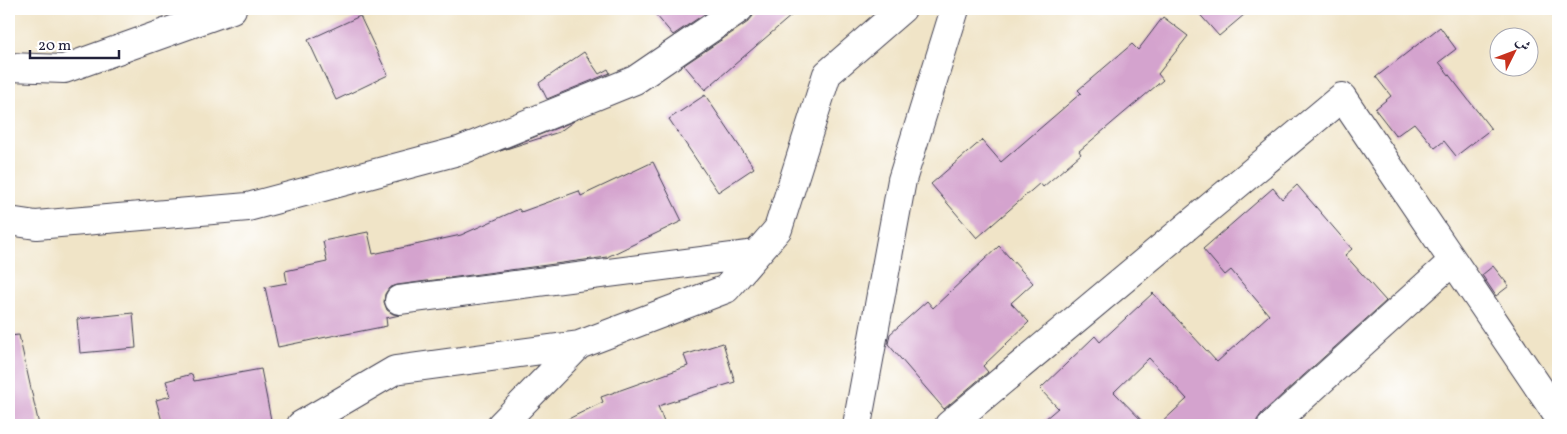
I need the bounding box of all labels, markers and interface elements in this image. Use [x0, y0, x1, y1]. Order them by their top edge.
scale bar [30, 28, 119, 60]
north arrow [1490, 28, 1540, 78]
text: ش [1511, 33, 1534, 56]
text: 20 m [38, 36, 71, 57]

